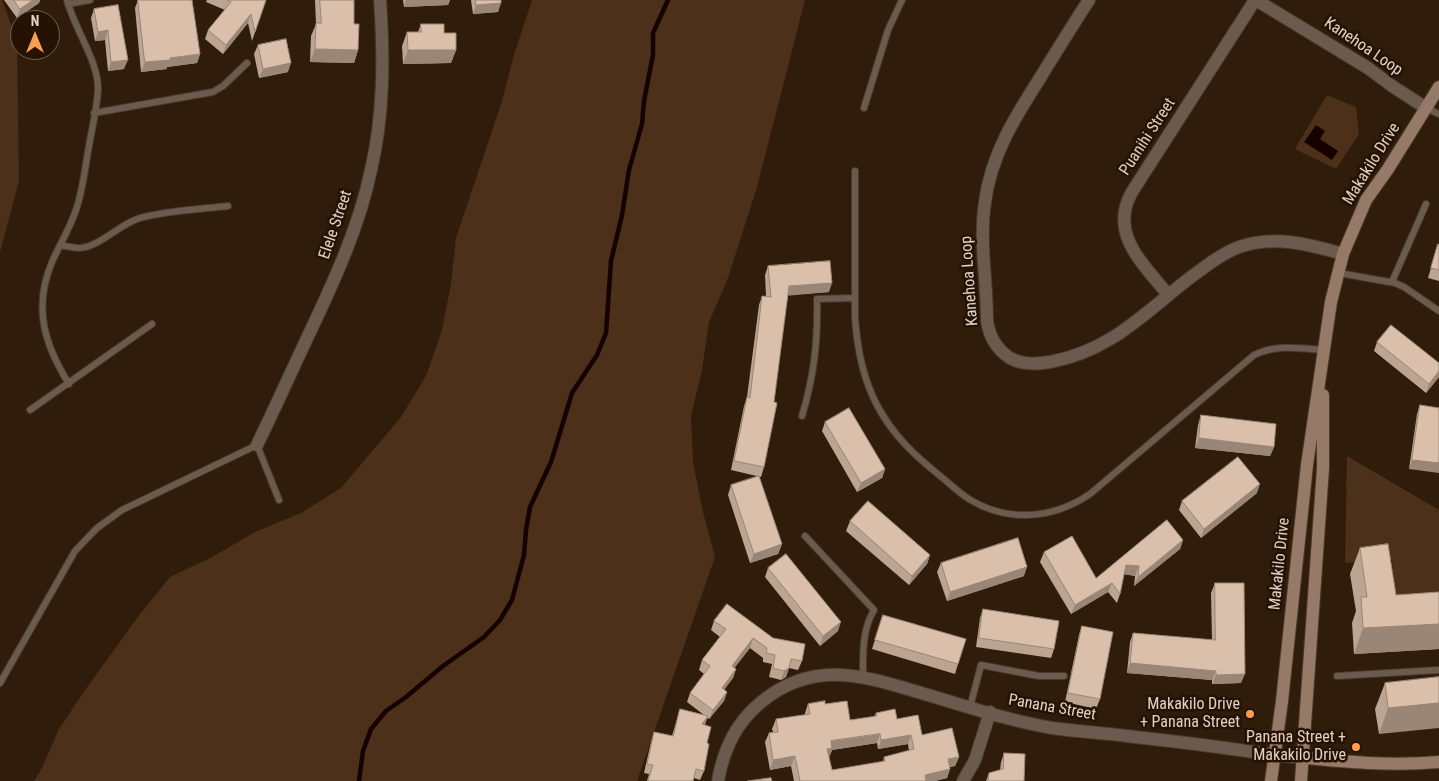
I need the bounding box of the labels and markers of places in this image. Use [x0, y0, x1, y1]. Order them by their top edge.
place label: Makakilo Drive + Panana Street [1140, 695, 1240, 733]
marker: Makakilo Drive + Panana Street [1244, 708, 1256, 720]
place label: Panana Street + Makakilo Drive [1246, 728, 1346, 766]
marker: Panana Street + Makakilo Drive [1350, 741, 1362, 753]

